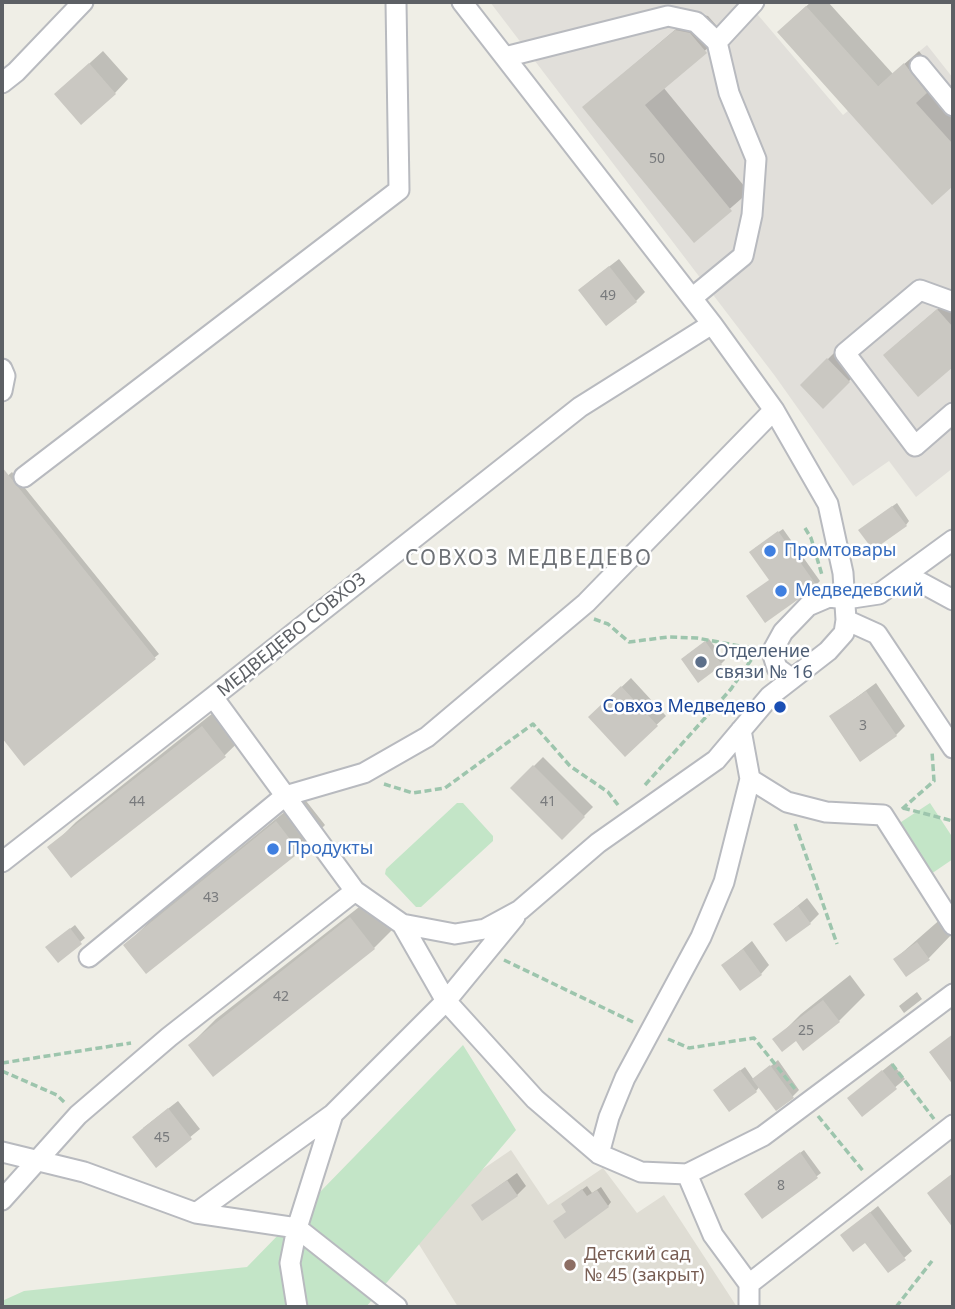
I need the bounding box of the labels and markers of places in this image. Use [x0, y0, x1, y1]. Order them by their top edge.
place label: Промтовары [784, 540, 896, 562]
marker: Промтовары [762, 543, 778, 559]
place label: Медведевский [795, 580, 924, 602]
marker: Медведевский [773, 583, 789, 599]
place label: Отделение связи № 16 [715, 641, 813, 684]
marker: Отделение связи № 16 [693, 654, 709, 670]
place label: Совхоз Медведево [602, 696, 766, 718]
marker: Совхоз Медведево [772, 699, 788, 715]
place label: Продукты [287, 838, 373, 860]
marker: Продукты [265, 841, 281, 857]
place label: Детский сад № 45 (закрыт) [584, 1244, 704, 1286]
marker: Детский сад № 45 (закрыт) [562, 1257, 578, 1273]

